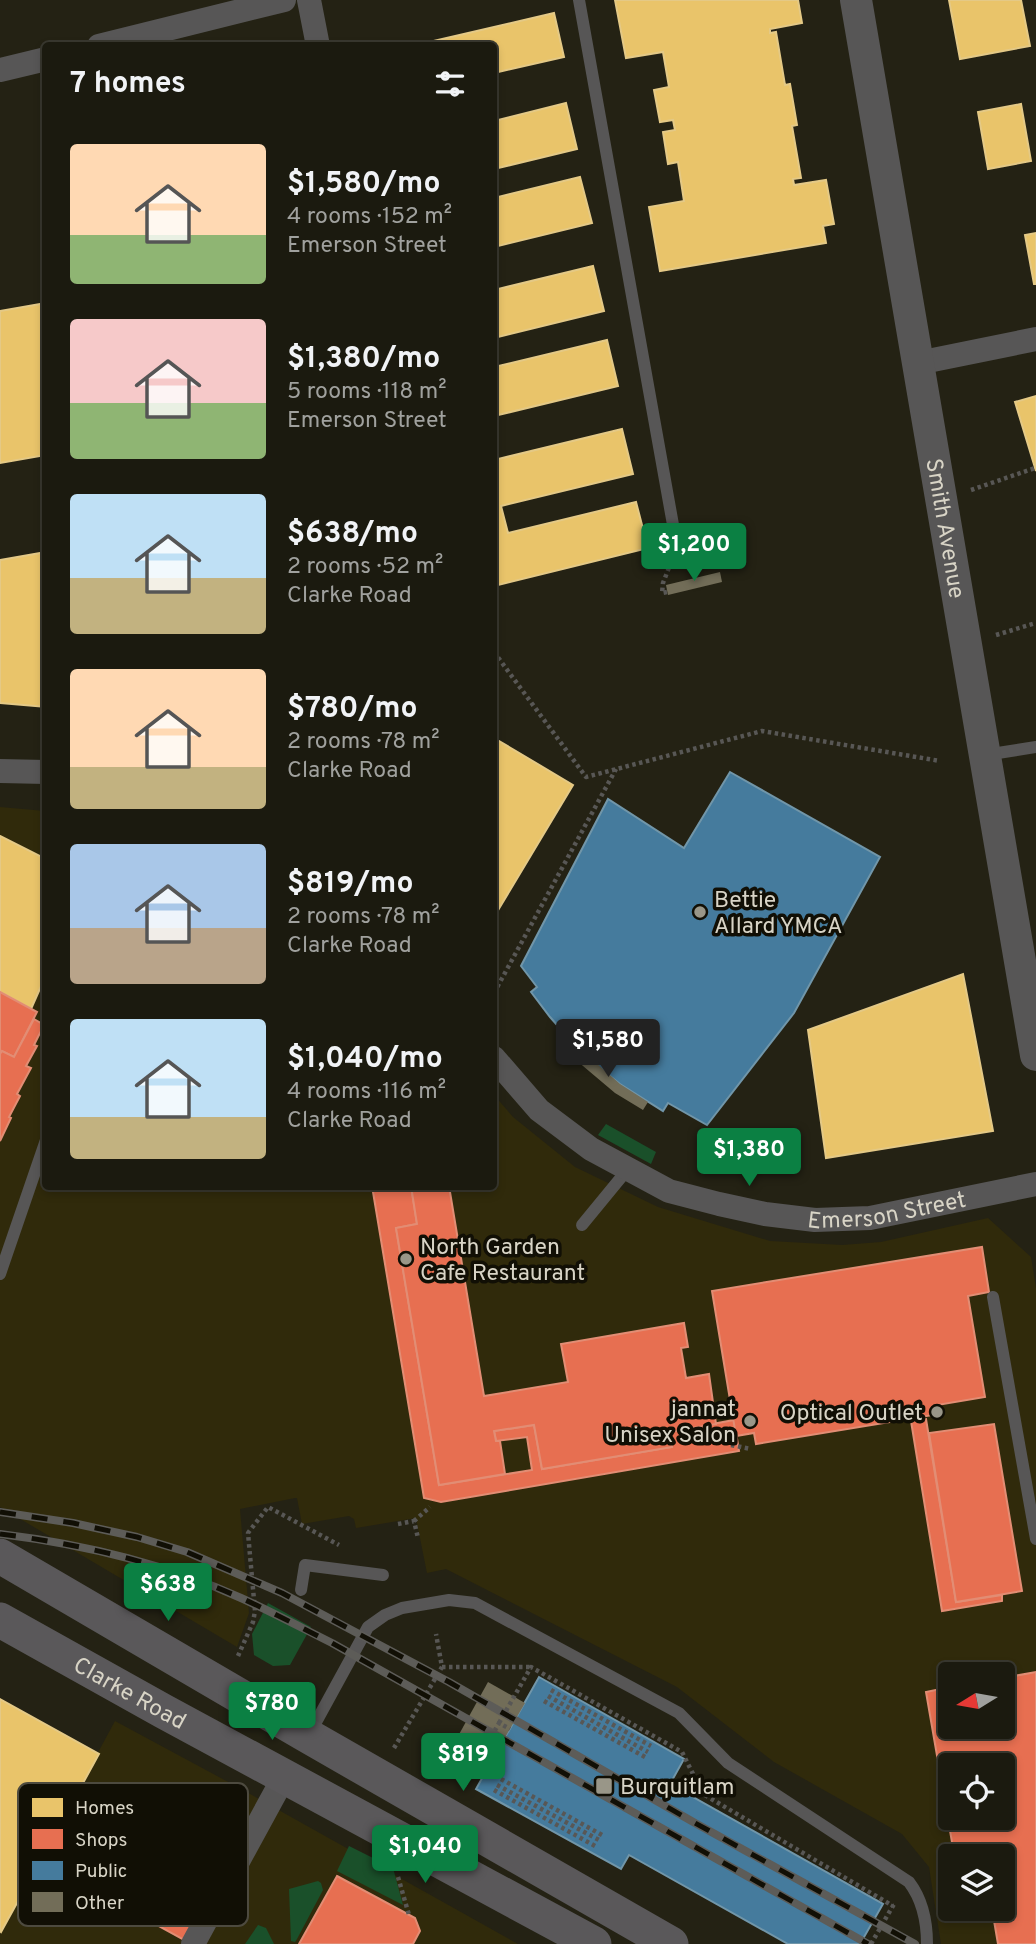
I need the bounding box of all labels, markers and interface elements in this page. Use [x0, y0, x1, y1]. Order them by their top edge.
icon: filters [431, 65, 469, 103]
text: 7 homes [70, 66, 186, 103]
text: $1,580/mo [287, 166, 441, 203]
icon: home [126, 172, 210, 256]
text: 4 rooms · 152 m² [287, 203, 452, 232]
text: Emerson Street [287, 232, 447, 261]
text: $1,380/mo [287, 341, 440, 378]
icon: home [126, 347, 210, 431]
text: 5 rooms · 118 m² [287, 378, 446, 407]
text: Emerson Street [287, 407, 447, 436]
street label: Smith Avenue [917, 456, 970, 601]
text: $638/mo [287, 516, 418, 553]
icon: home [126, 522, 210, 606]
pin: $1,200 [637, 524, 751, 583]
text: $1,200 [657, 531, 731, 560]
text: 2 rooms · 52 m² [287, 553, 443, 582]
text: Clarke Road [287, 582, 412, 611]
text: $780/mo [287, 691, 418, 728]
icon: home [126, 697, 210, 781]
text: 2 rooms · 78 m² [287, 728, 440, 757]
text: Clarke Road [287, 757, 412, 786]
text: $819/mo [287, 866, 414, 903]
icon: home [126, 872, 210, 956]
place label: Bettie Allard YMCA [714, 887, 843, 942]
text: 2 rooms · 78 m² [287, 903, 440, 932]
marker: Bettie Allard YMCA [692, 904, 708, 920]
text: Clarke Road [287, 932, 412, 961]
pin: $1,580 [551, 1020, 665, 1079]
text: $1,580 [572, 1027, 644, 1056]
text: $1,040/mo [287, 1041, 443, 1078]
icon: home [126, 1047, 210, 1131]
text: 4 rooms · 116 m² [287, 1078, 446, 1107]
text: Clarke Road [287, 1107, 412, 1136]
pin: $1,380 [692, 1128, 806, 1188]
text: $1,380 [713, 1136, 785, 1165]
street label: Emerson Street [806, 1187, 969, 1238]
place label: North Garden Cafe Restaurant [420, 1234, 585, 1289]
marker: North Garden Cafe Restaurant [398, 1251, 414, 1267]
place label: jannat Unisex Salon [604, 1396, 736, 1451]
place label: Optical Outlet [780, 1400, 923, 1429]
marker: Optical Outlet [929, 1404, 945, 1420]
marker: jannat Unisex Salon [742, 1413, 758, 1429]
pin: $638 [127, 1564, 209, 1623]
text: $638 [140, 1571, 196, 1600]
street label: Clarke Road [67, 1652, 190, 1738]
north arrow [938, 1662, 1015, 1740]
map controls [938, 1662, 1015, 1921]
pin: $780 [231, 1682, 313, 1742]
text: $780 [245, 1690, 299, 1719]
pin: $819 [422, 1734, 504, 1793]
text: $819 [437, 1741, 489, 1770]
button: locate [938, 1753, 1015, 1830]
place label: Burquitlam [620, 1774, 734, 1803]
marker: Burquitlam [594, 1776, 614, 1796]
legend [18, 1783, 248, 1926]
text: Homes [75, 1797, 134, 1821]
pin: $1,040 [368, 1826, 482, 1885]
text: Shops [75, 1829, 127, 1853]
text: $1,040 [388, 1833, 462, 1862]
button: layers [938, 1844, 1015, 1921]
text: Public [75, 1860, 127, 1884]
text: Other [75, 1892, 125, 1916]

